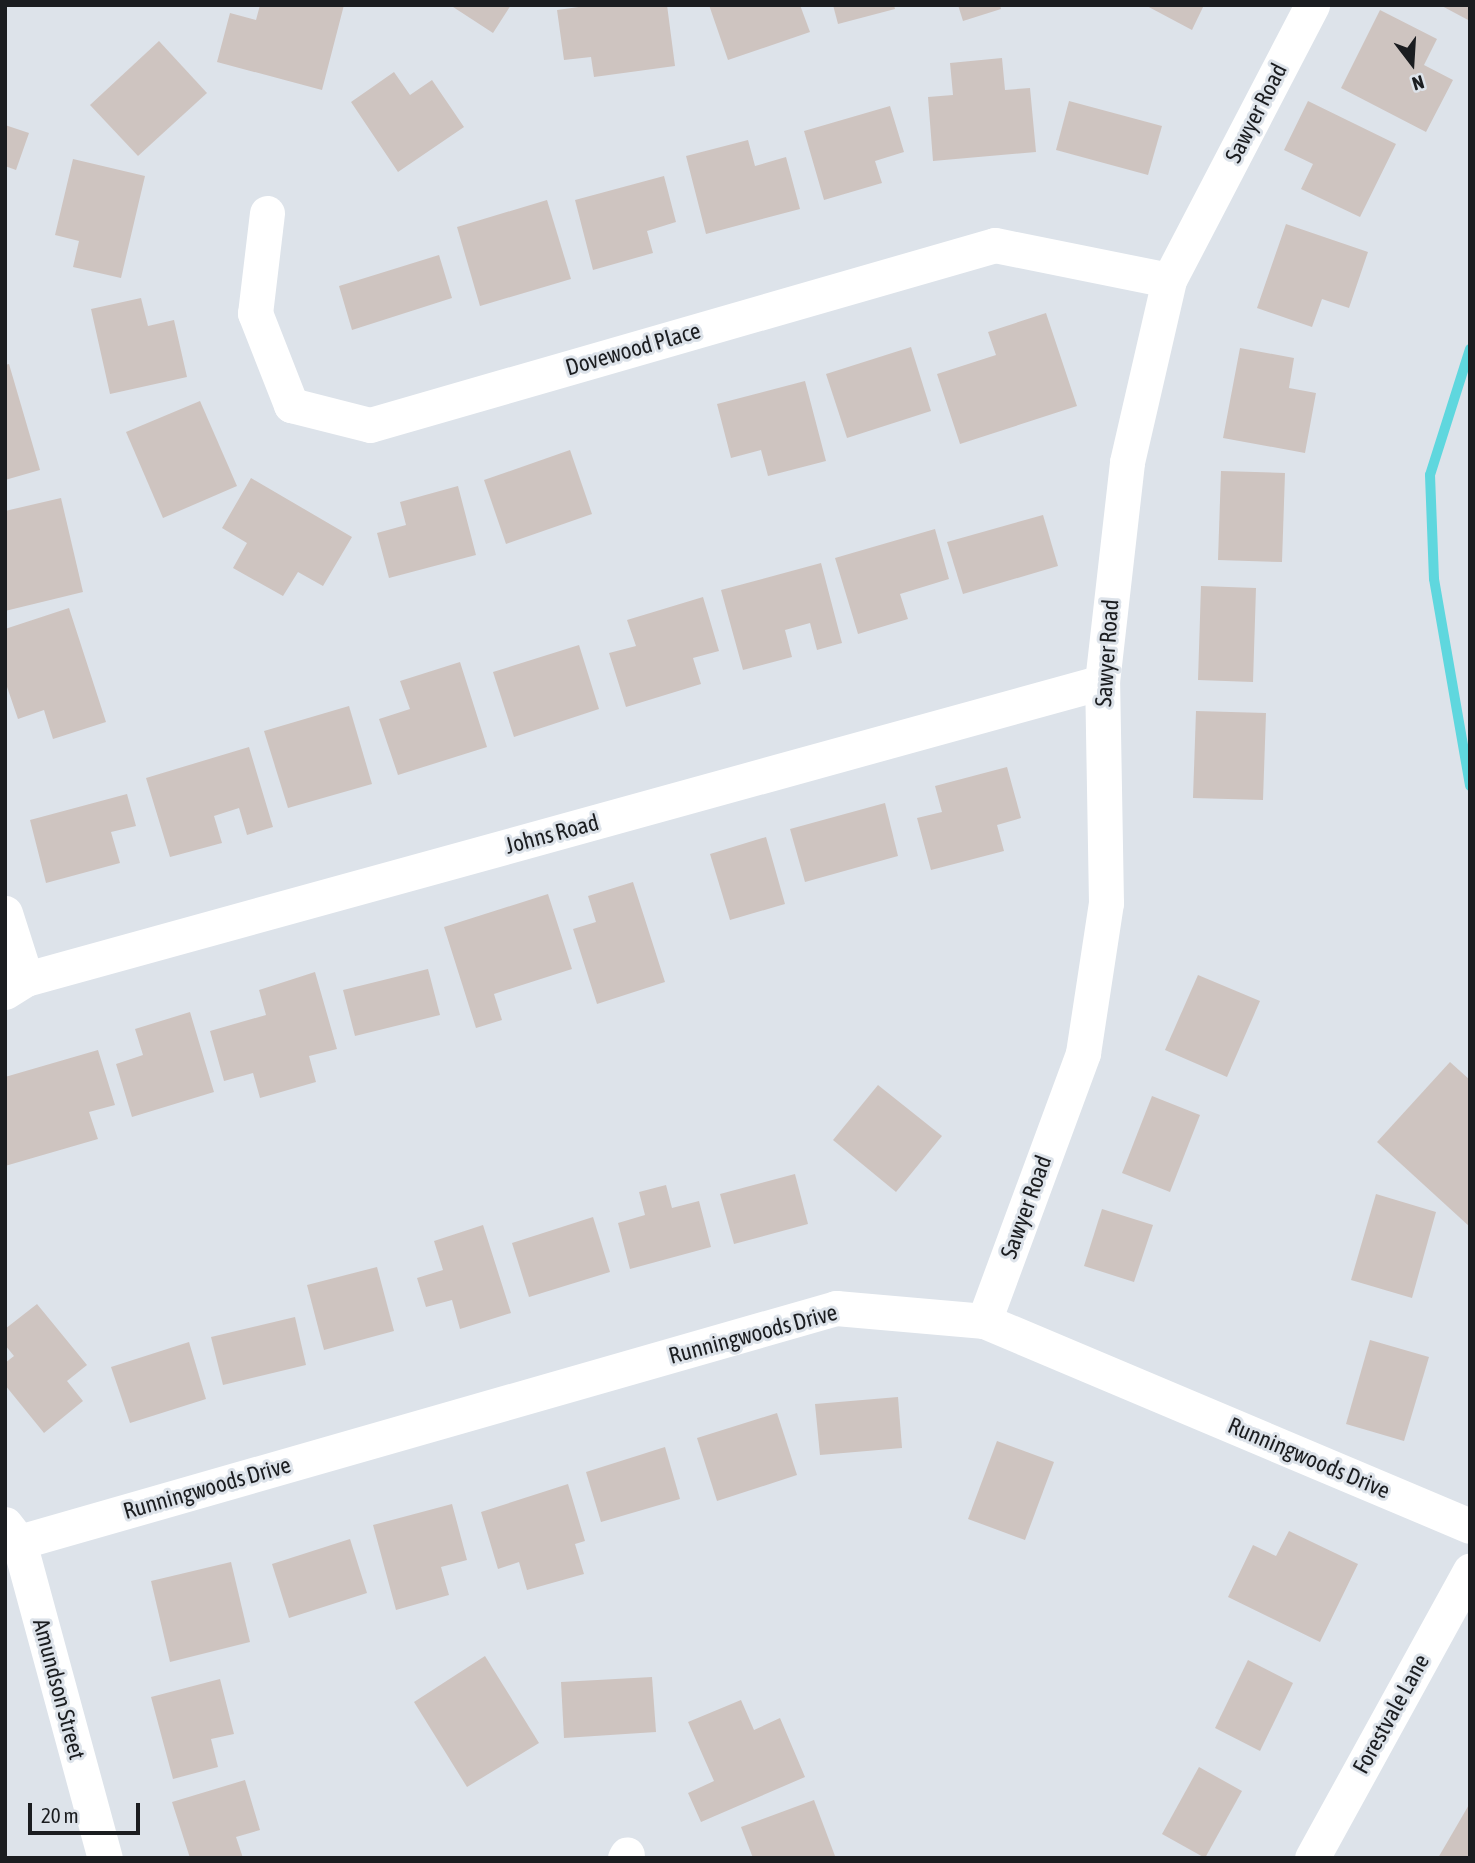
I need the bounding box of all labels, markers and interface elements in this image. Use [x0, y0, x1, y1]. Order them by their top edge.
north arrow [1377, 28, 1447, 98]
street label: Sawyer Road [1219, 59, 1293, 167]
text: N [1410, 71, 1427, 95]
street label: Dovewood Place [562, 317, 704, 381]
street label: Sawyer Road [1089, 598, 1125, 708]
street label: Johns Road [502, 808, 602, 860]
street label: Sawyer Road [995, 1152, 1057, 1262]
street label: Runningwoods Drive [666, 1298, 840, 1370]
street label: Runningwoods Drive [1224, 1411, 1394, 1505]
street label: Runningwoods Drive [120, 1451, 294, 1525]
street label: Amundson Street [27, 1616, 91, 1762]
street label: Forestvale Lane [1347, 1650, 1435, 1778]
scale bar [32, 1790, 144, 1834]
text: 20 m [41, 1803, 79, 1827]

